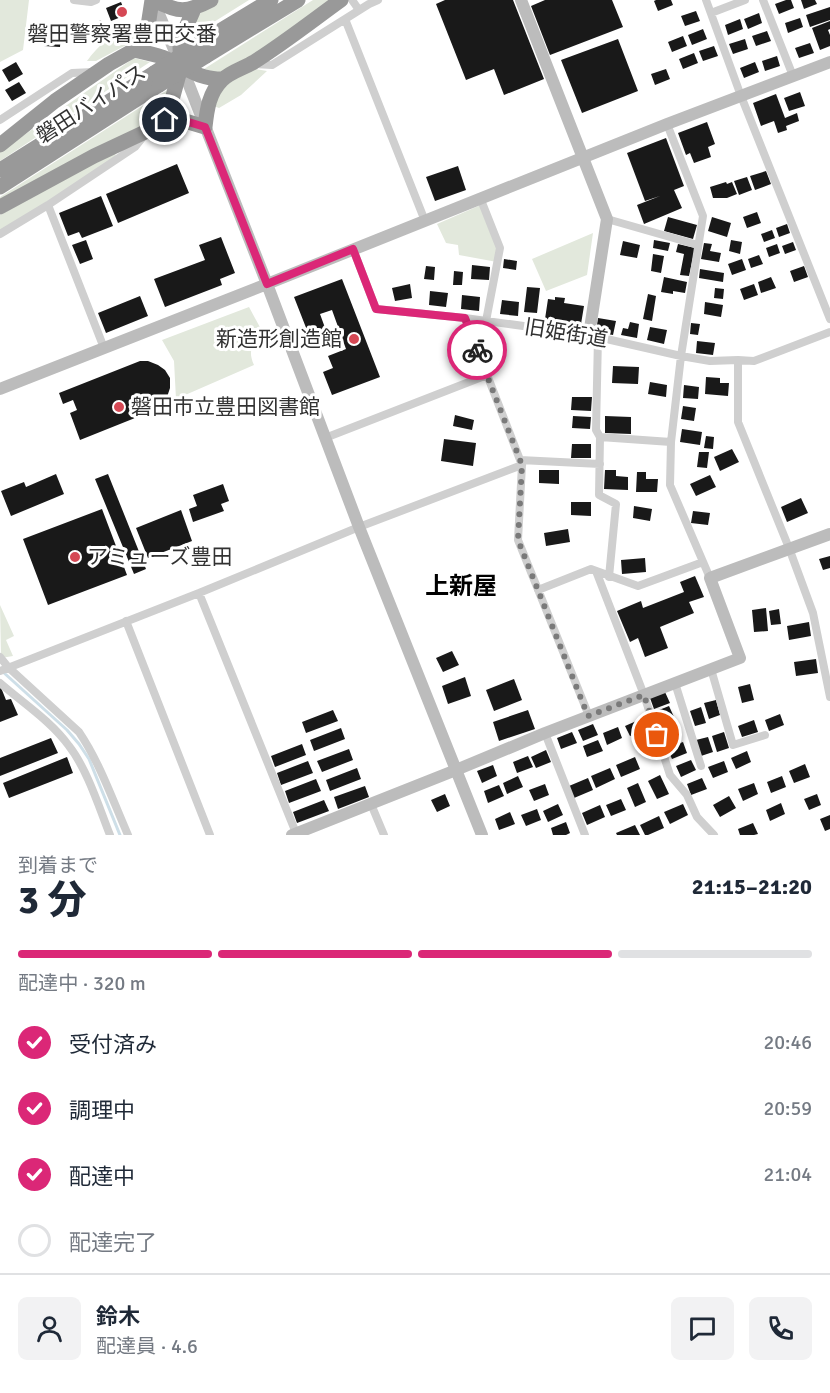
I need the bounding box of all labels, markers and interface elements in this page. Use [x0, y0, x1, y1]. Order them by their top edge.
marker: 磐田警察署豊田交番 [115, 5, 129, 19]
place label: 磐田警察署豊田交番 [28, 21, 217, 47]
street label: 磐田バイパス [31, 59, 151, 149]
pin [139, 94, 190, 145]
icon: home [148, 103, 181, 136]
street label: 旧姫街道 [522, 314, 610, 352]
courier [447, 320, 507, 380]
place label: 新造形創造館 [216, 326, 342, 352]
marker: 新造形創造館 [347, 332, 361, 346]
icon: bike [461, 334, 494, 367]
place label: 磐田市立豊田図書館 [131, 394, 320, 420]
marker: 磐田市立豊田図書館 [112, 400, 126, 414]
place label: アミューズ豊田 [87, 544, 233, 570]
marker: アミューズ豊田 [68, 550, 82, 564]
district label: 上新屋 [425, 571, 497, 601]
pin [631, 709, 682, 760]
icon: bag [640, 718, 673, 751]
text: 到着まで [18, 853, 98, 878]
text: 21:15–21:20 [692, 873, 812, 900]
text: 3 分 [18, 876, 87, 924]
text: 配達中 · 320 m [18, 971, 146, 996]
icon: check [18, 1026, 51, 1059]
text: 20:46 [763, 1030, 812, 1055]
text: 受付済み [69, 1031, 157, 1058]
icon: check [18, 1092, 51, 1125]
text: 20:59 [763, 1096, 812, 1121]
text: 調理中 [69, 1097, 135, 1124]
icon: check [18, 1158, 51, 1191]
text: 21:04 [763, 1162, 812, 1187]
text: 配達中 [69, 1163, 135, 1190]
text: 配達完了 [69, 1229, 157, 1256]
button: person [18, 1297, 81, 1360]
button: chat [671, 1297, 734, 1360]
button: phone [749, 1297, 812, 1360]
text: 鈴木 [96, 1303, 140, 1330]
text: 配達員 · 4.6 [96, 1334, 198, 1359]

